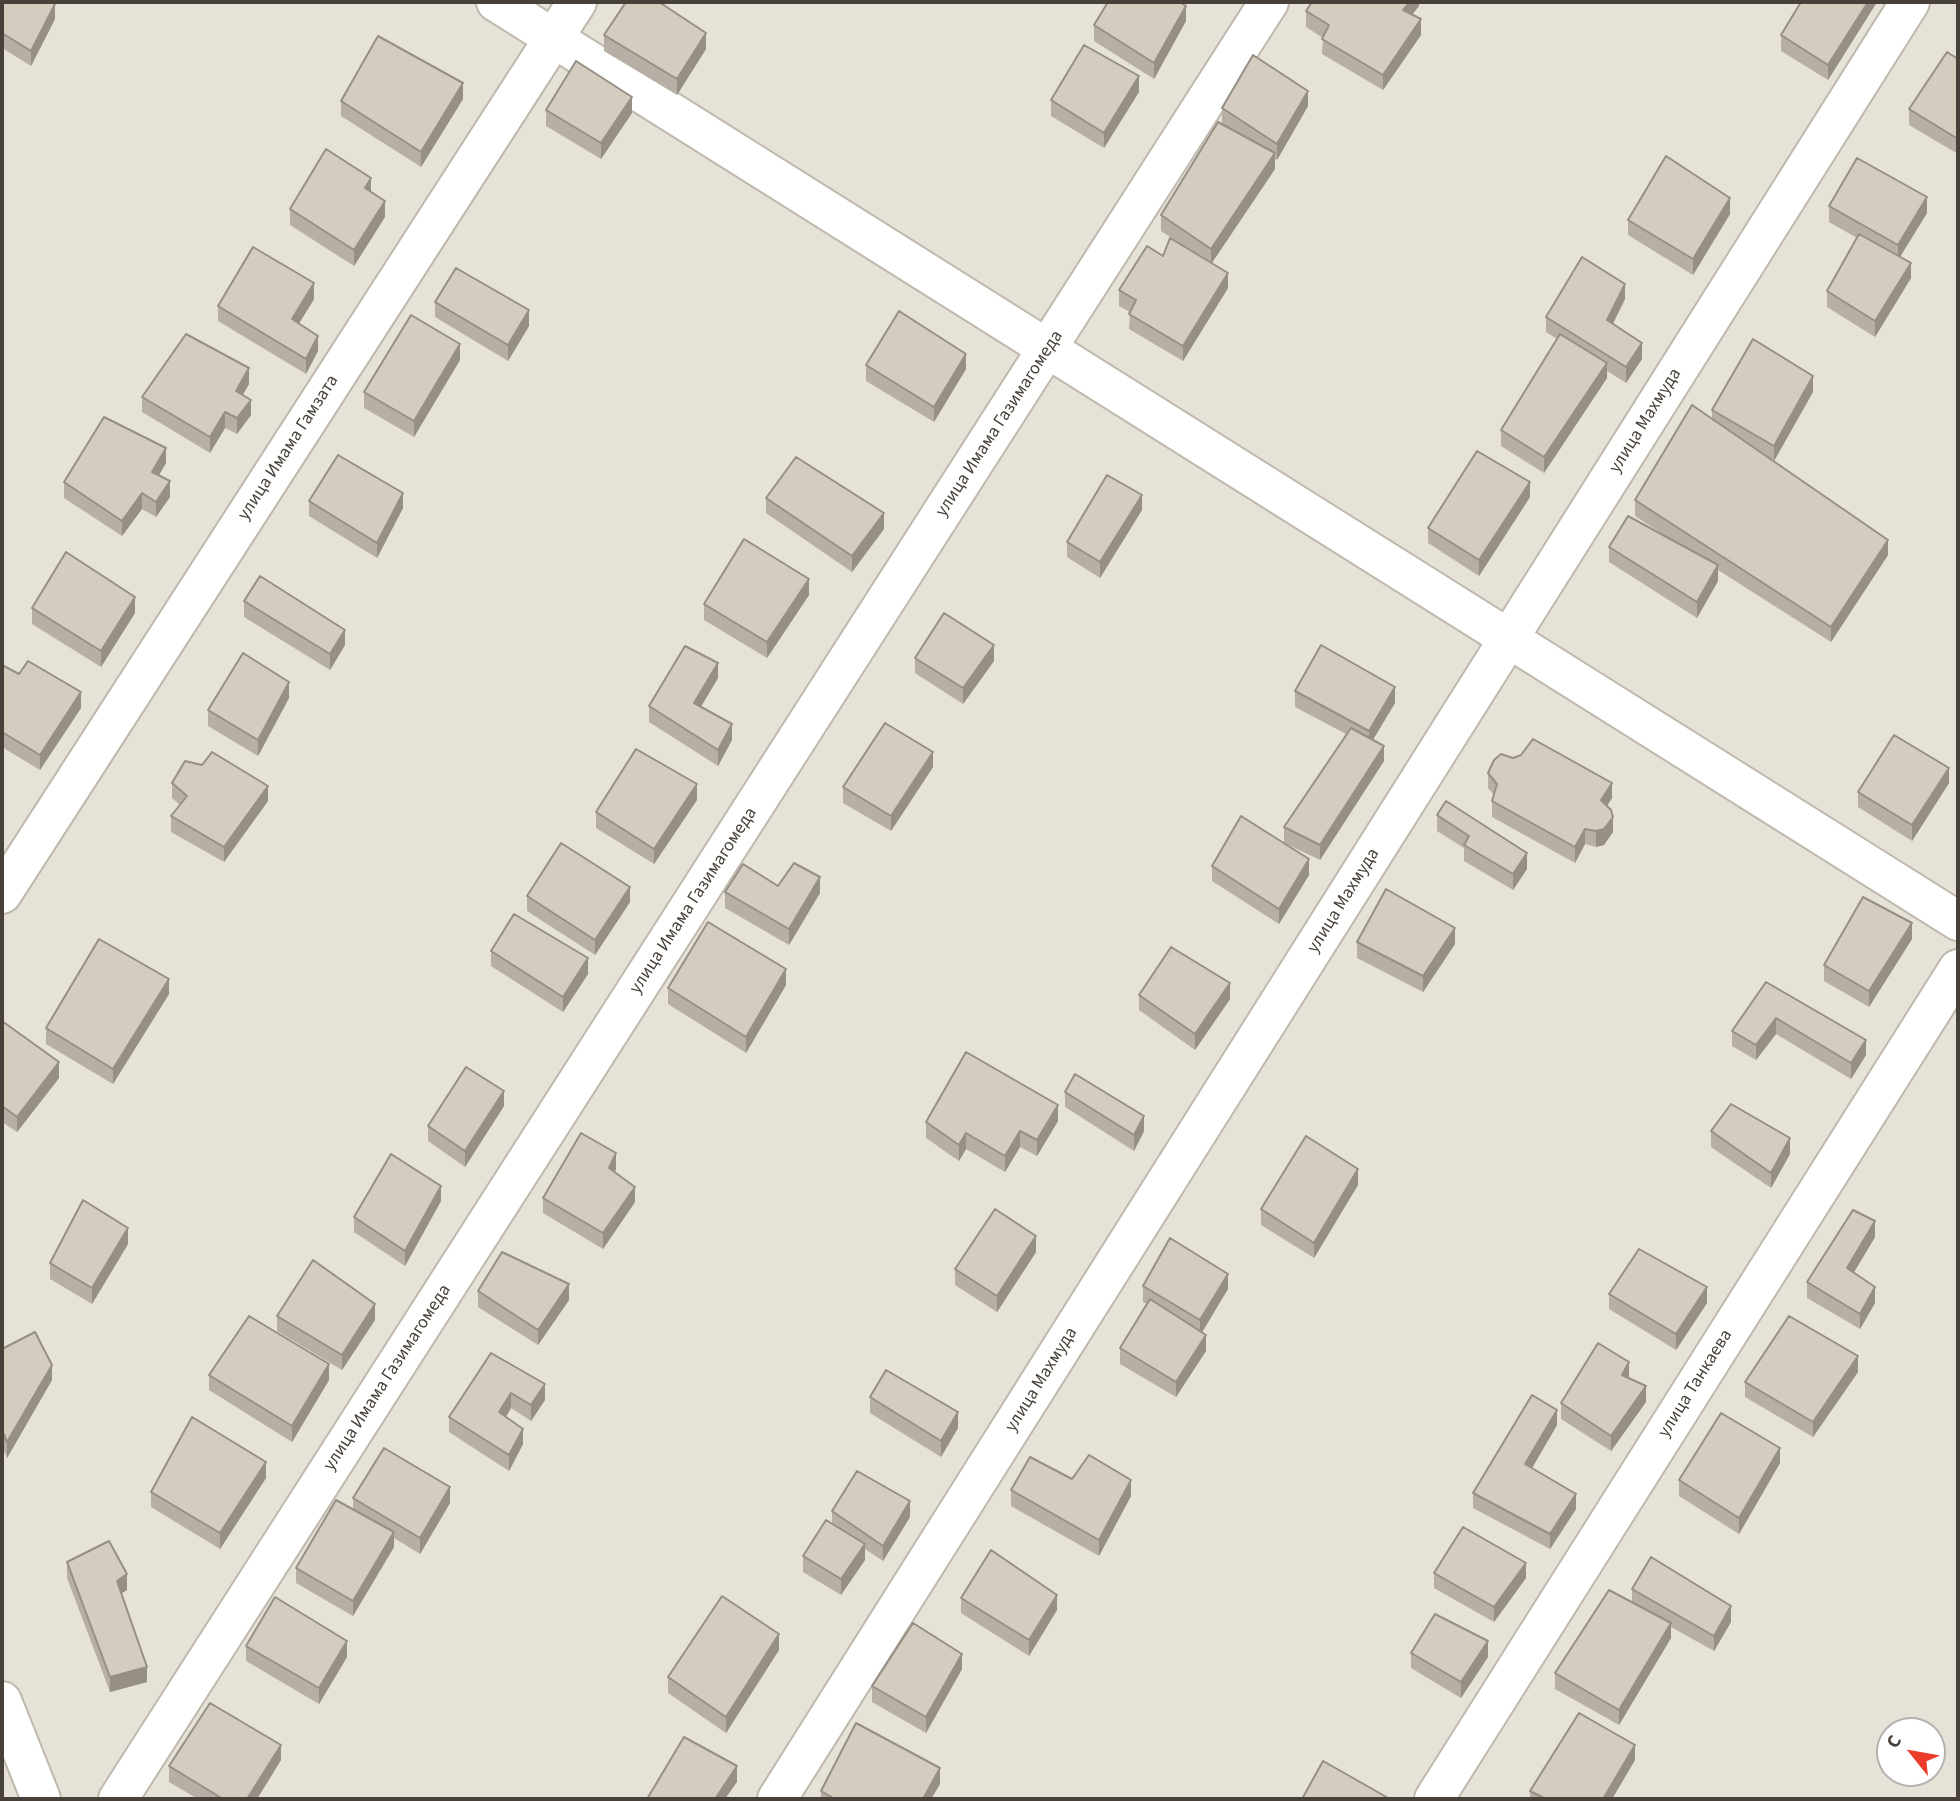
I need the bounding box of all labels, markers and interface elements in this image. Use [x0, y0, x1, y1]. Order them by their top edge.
street label: улица Имама Газимагомеда [932, 327, 1068, 521]
street label: улица Махмуда [1605, 365, 1687, 477]
street label: улица Имама Гамзата [234, 371, 344, 525]
street label: улица Имама Газимагомеда [626, 804, 762, 998]
street label: улица Махмуда [1303, 845, 1385, 957]
street label: улица Имама Газимагомеда [320, 1281, 456, 1475]
street label: улица Махмуда [1001, 1324, 1083, 1436]
street label: улица Танкаева [1654, 1326, 1738, 1442]
north arrow [1876, 1717, 1946, 1787]
text: С [1880, 1730, 1909, 1754]

